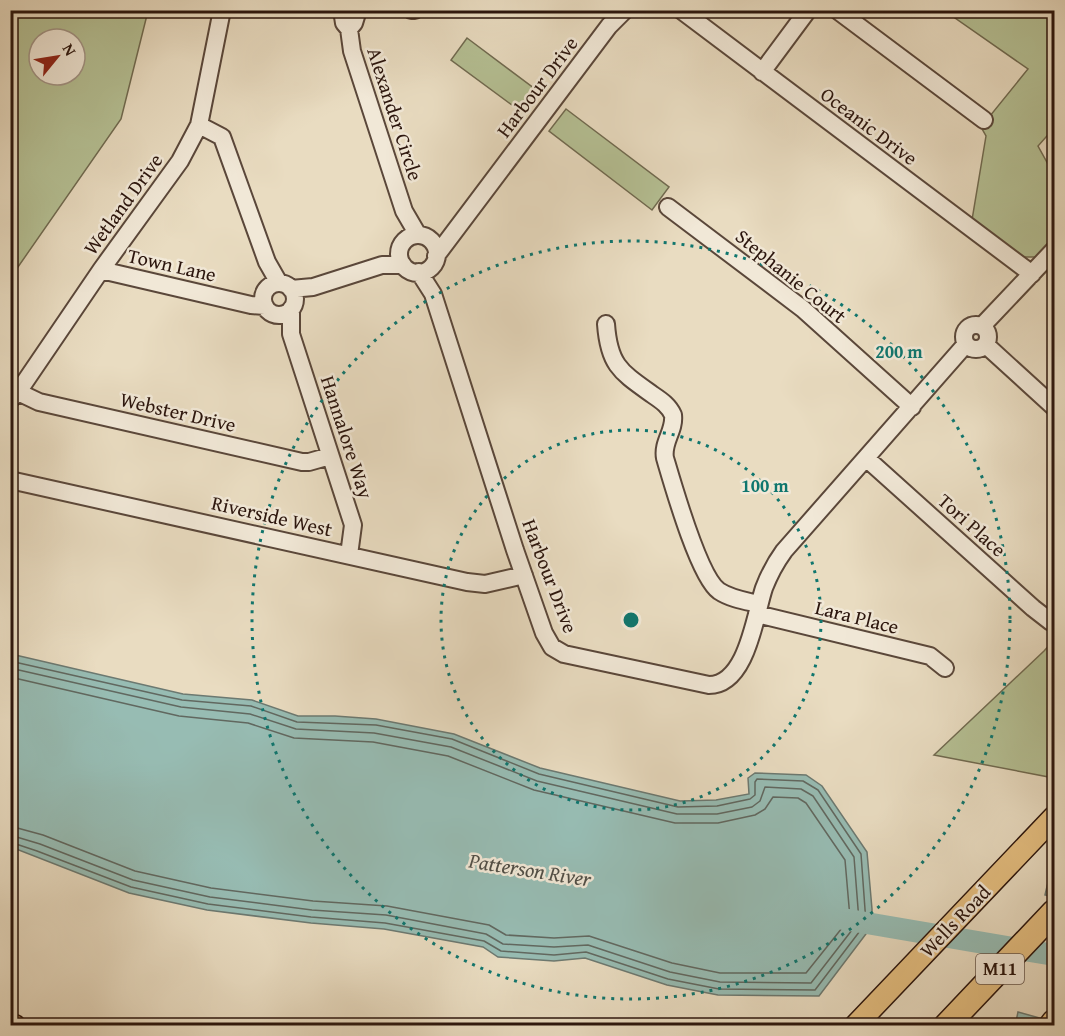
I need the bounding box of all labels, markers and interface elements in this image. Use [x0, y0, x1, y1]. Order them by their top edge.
north arrow [27, 27, 87, 87]
street label: Harbour Drive [489, 30, 584, 143]
text: N [57, 39, 83, 60]
street label: Alexander Circle [360, 44, 431, 184]
street label: Oceanic Drive [815, 79, 924, 172]
street label: Wetland Drive [76, 147, 169, 260]
street label: Stephanie Court [730, 222, 853, 330]
street label: Town Lane [125, 240, 219, 289]
text: 200 m [875, 338, 923, 365]
street label: Hannalore Way [314, 372, 381, 502]
street label: Webster Drive [117, 384, 239, 439]
text: 100 m [741, 472, 789, 499]
street label: Tori Place [932, 486, 1013, 563]
street label: Riverside West [209, 488, 335, 543]
street label: Harbour Drive [515, 515, 585, 637]
street label: Lara Place [812, 592, 902, 641]
centre of rings [621, 610, 641, 630]
water label: Patterson River [466, 844, 595, 895]
street label: Wells Road [913, 878, 997, 963]
road number: M11 [976, 954, 1024, 984]

